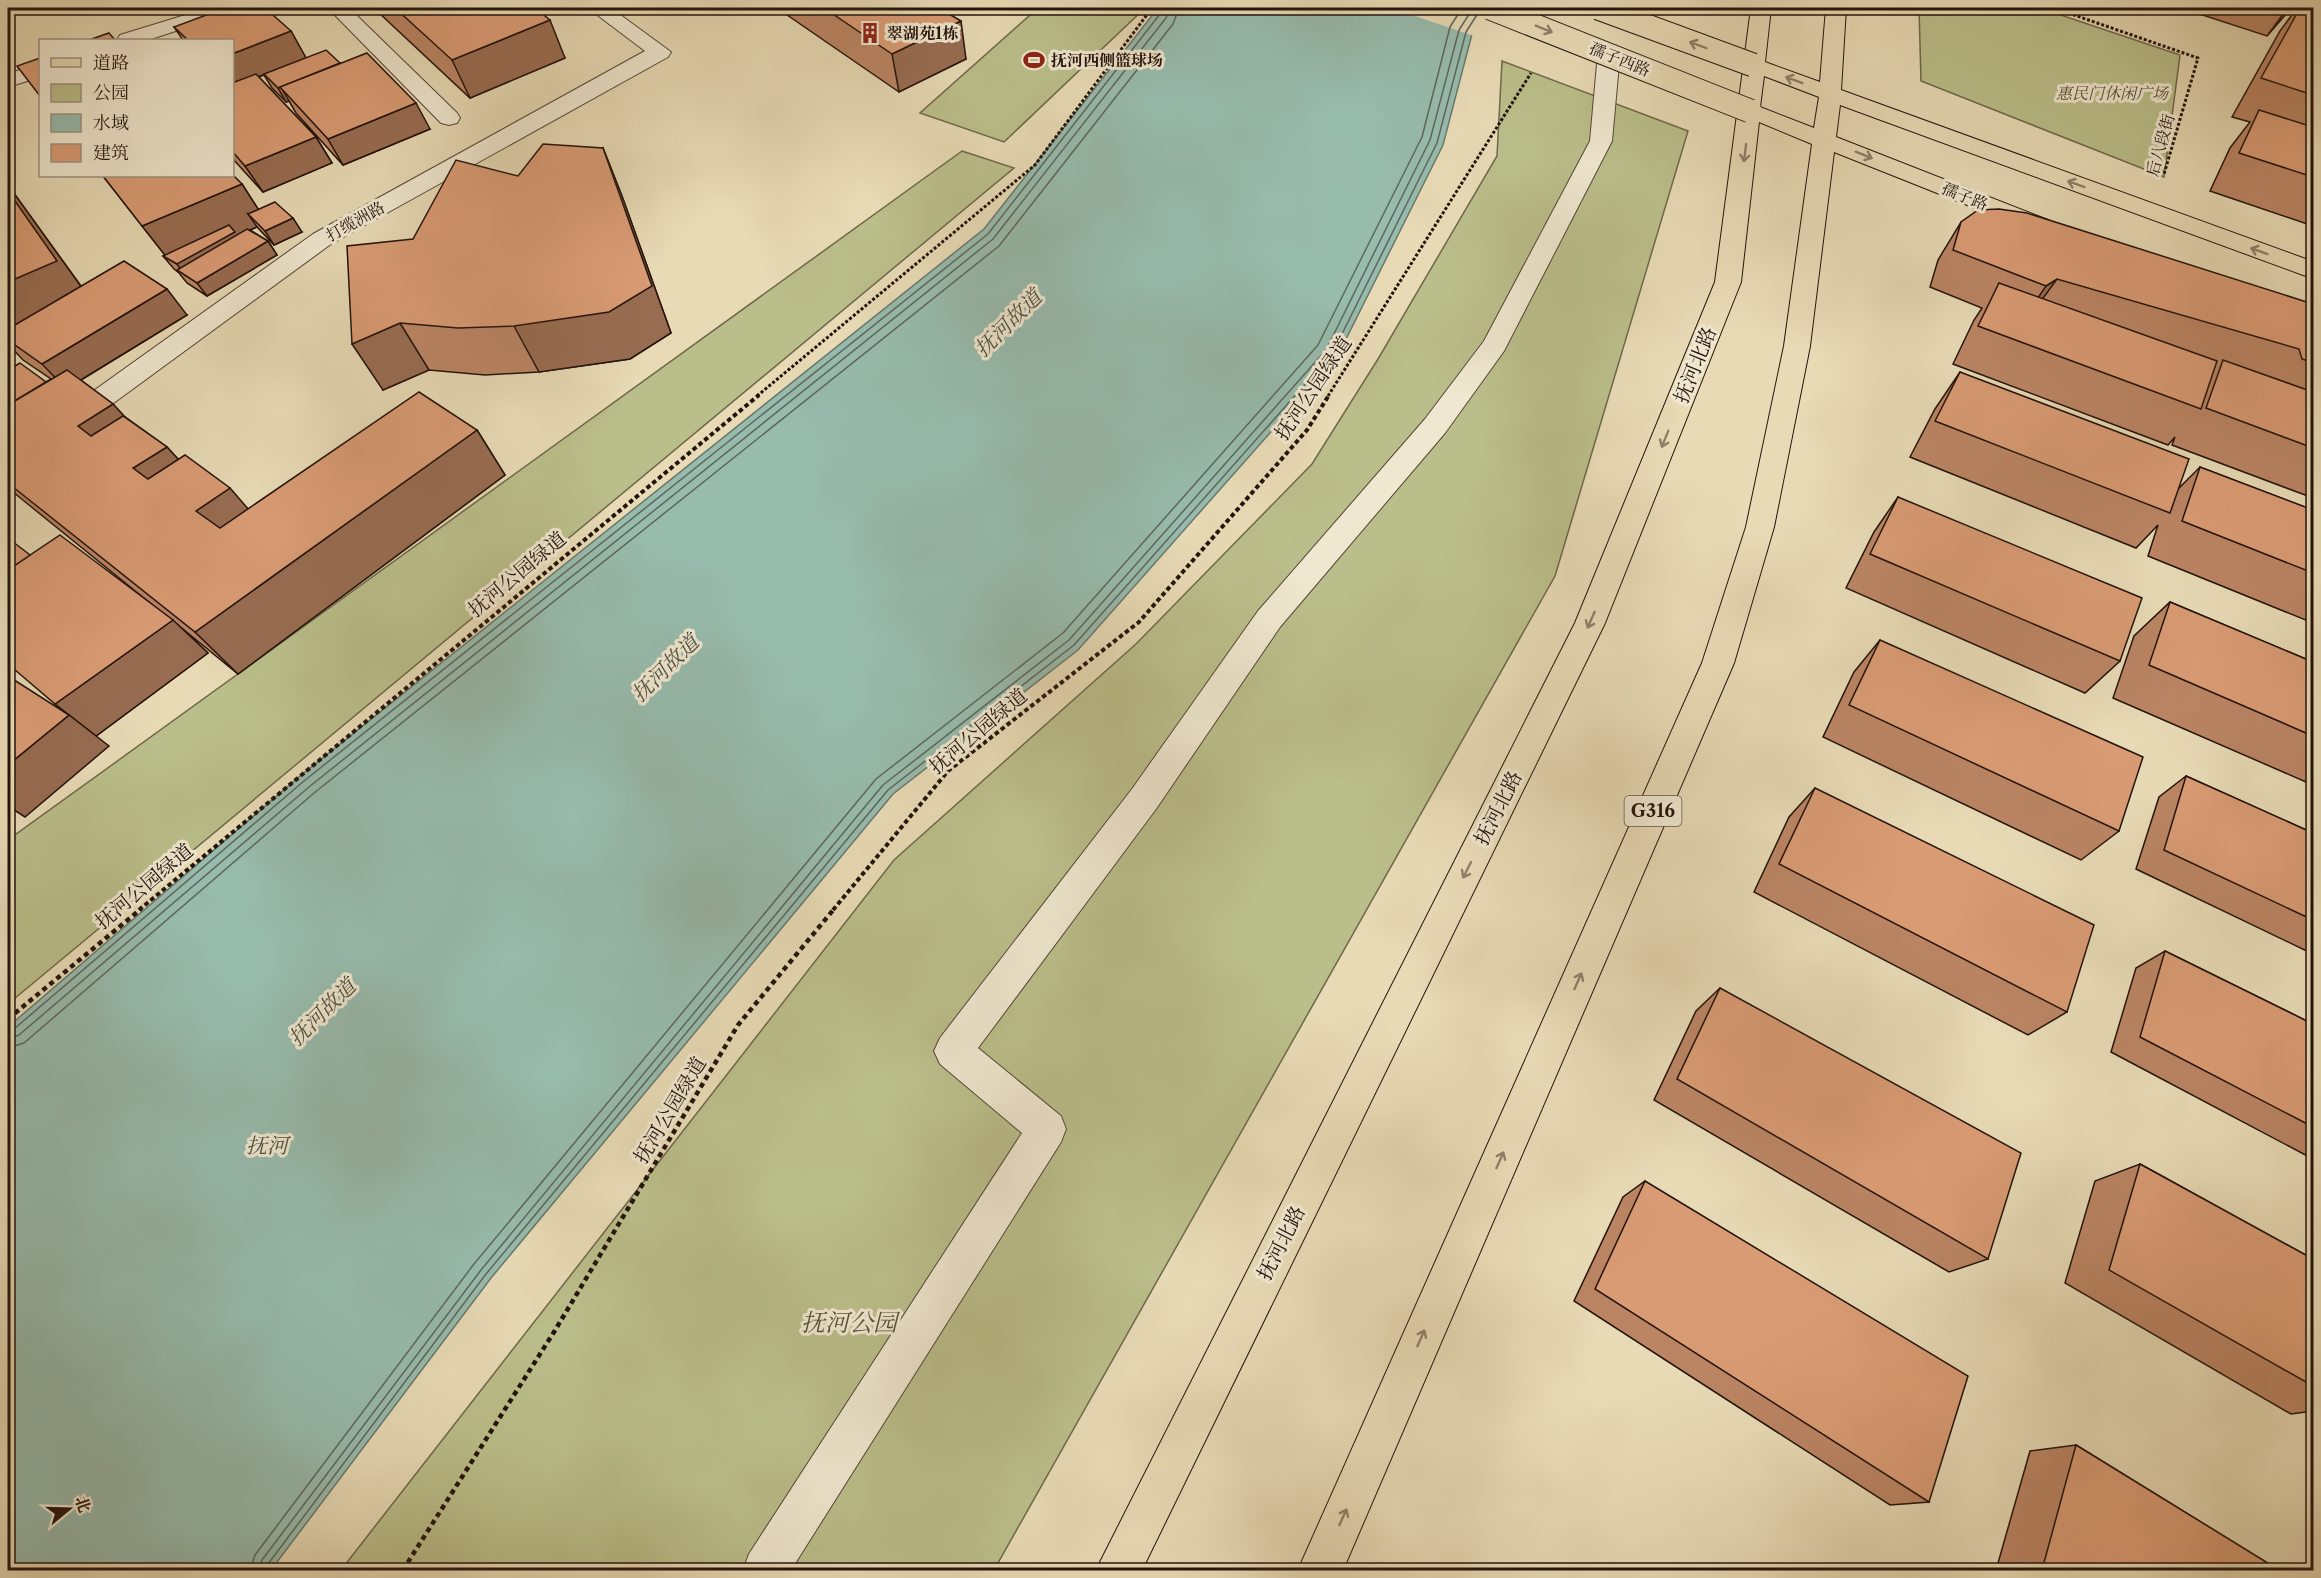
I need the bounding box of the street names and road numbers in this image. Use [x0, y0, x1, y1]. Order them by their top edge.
street label: 孺子西路 [1587, 38, 1653, 80]
street label: 后八段街 [2142, 111, 2178, 179]
street label: 孺子路 [1939, 178, 1991, 214]
street label: 打缆洲路 [322, 197, 388, 245]
street label: 抚河北路 [1669, 323, 1721, 407]
street label: 抚河公园绿道 [1269, 332, 1357, 444]
street label: 抚河公园绿道 [463, 526, 571, 622]
street label: 抚河公园绿道 [924, 683, 1032, 779]
street label: 抚河北路 [1469, 767, 1527, 849]
road number: G316 [1624, 796, 1682, 826]
street label: 抚河公园绿道 [90, 838, 198, 934]
street label: 抚河公园绿道 [629, 1052, 711, 1168]
street label: 抚河北路 [1252, 1202, 1310, 1284]

